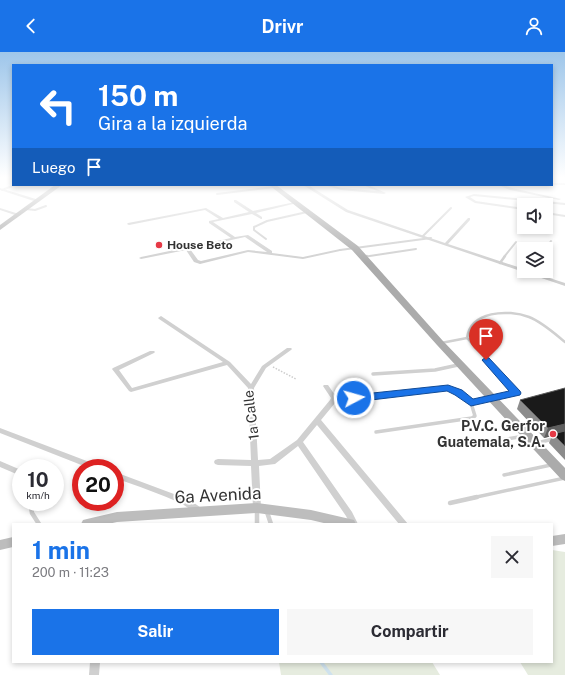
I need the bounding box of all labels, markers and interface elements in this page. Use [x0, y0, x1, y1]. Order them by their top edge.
icon: back [20, 15, 42, 37]
icon: person [523, 15, 545, 37]
text: Drivr [262, 16, 303, 37]
text: 150 m [98, 79, 178, 112]
icon: left [32, 80, 84, 132]
text: Gira a la izquierda [98, 113, 247, 134]
icon: arrive [83, 156, 105, 178]
text: Luego [32, 159, 75, 176]
map controls [517, 198, 553, 278]
button: sound [517, 198, 553, 234]
place label: House Beto [167, 238, 233, 252]
marker: House Beto [154, 240, 164, 250]
button: layers [517, 242, 553, 278]
pin [469, 319, 503, 360]
icon: arrive [475, 325, 497, 347]
position arrow [333, 377, 375, 419]
street label: 1a Calle [240, 389, 262, 441]
place label: P.V.C. Gerfor Guatemala, S.A. [437, 418, 545, 450]
marker: P.V.C. Gerfor Guatemala, S.A. [548, 429, 558, 439]
speed limit sign: 20 [72, 459, 124, 511]
text: 10 [27, 468, 49, 492]
street label: 6a Avenida [174, 483, 262, 507]
text: km/h [26, 489, 50, 501]
text: 1 min [32, 536, 90, 564]
button: close [491, 536, 533, 578]
text: 200 m · 11:23 [32, 565, 109, 580]
button: Salir [32, 609, 279, 655]
button: Compartir [287, 609, 533, 655]

